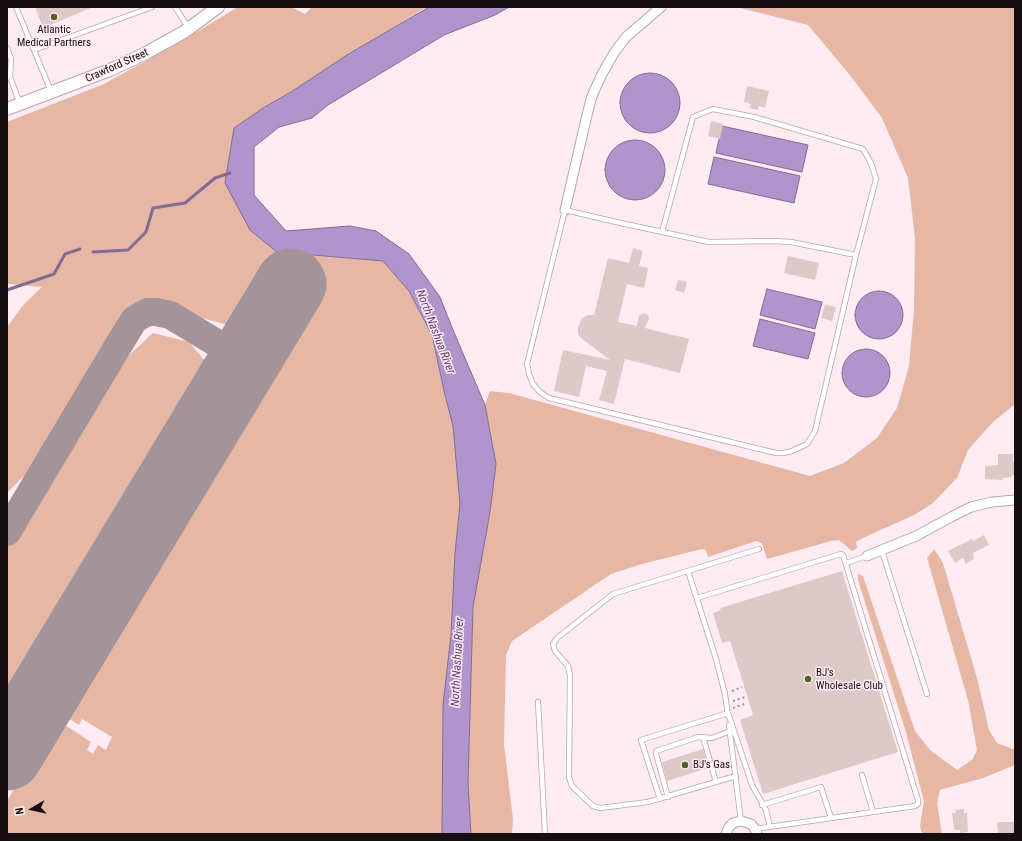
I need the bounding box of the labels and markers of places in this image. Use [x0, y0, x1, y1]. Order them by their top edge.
marker: Atlantic Medical Partners [49, 12, 59, 22]
place label: Atlantic Medical Partners [17, 23, 91, 49]
place label: BJ's Wholesale Club [816, 666, 883, 692]
marker: BJ's Wholesale Club [803, 674, 813, 684]
place label: BJ's Gas [693, 758, 730, 772]
marker: BJ's Gas [680, 760, 690, 770]

